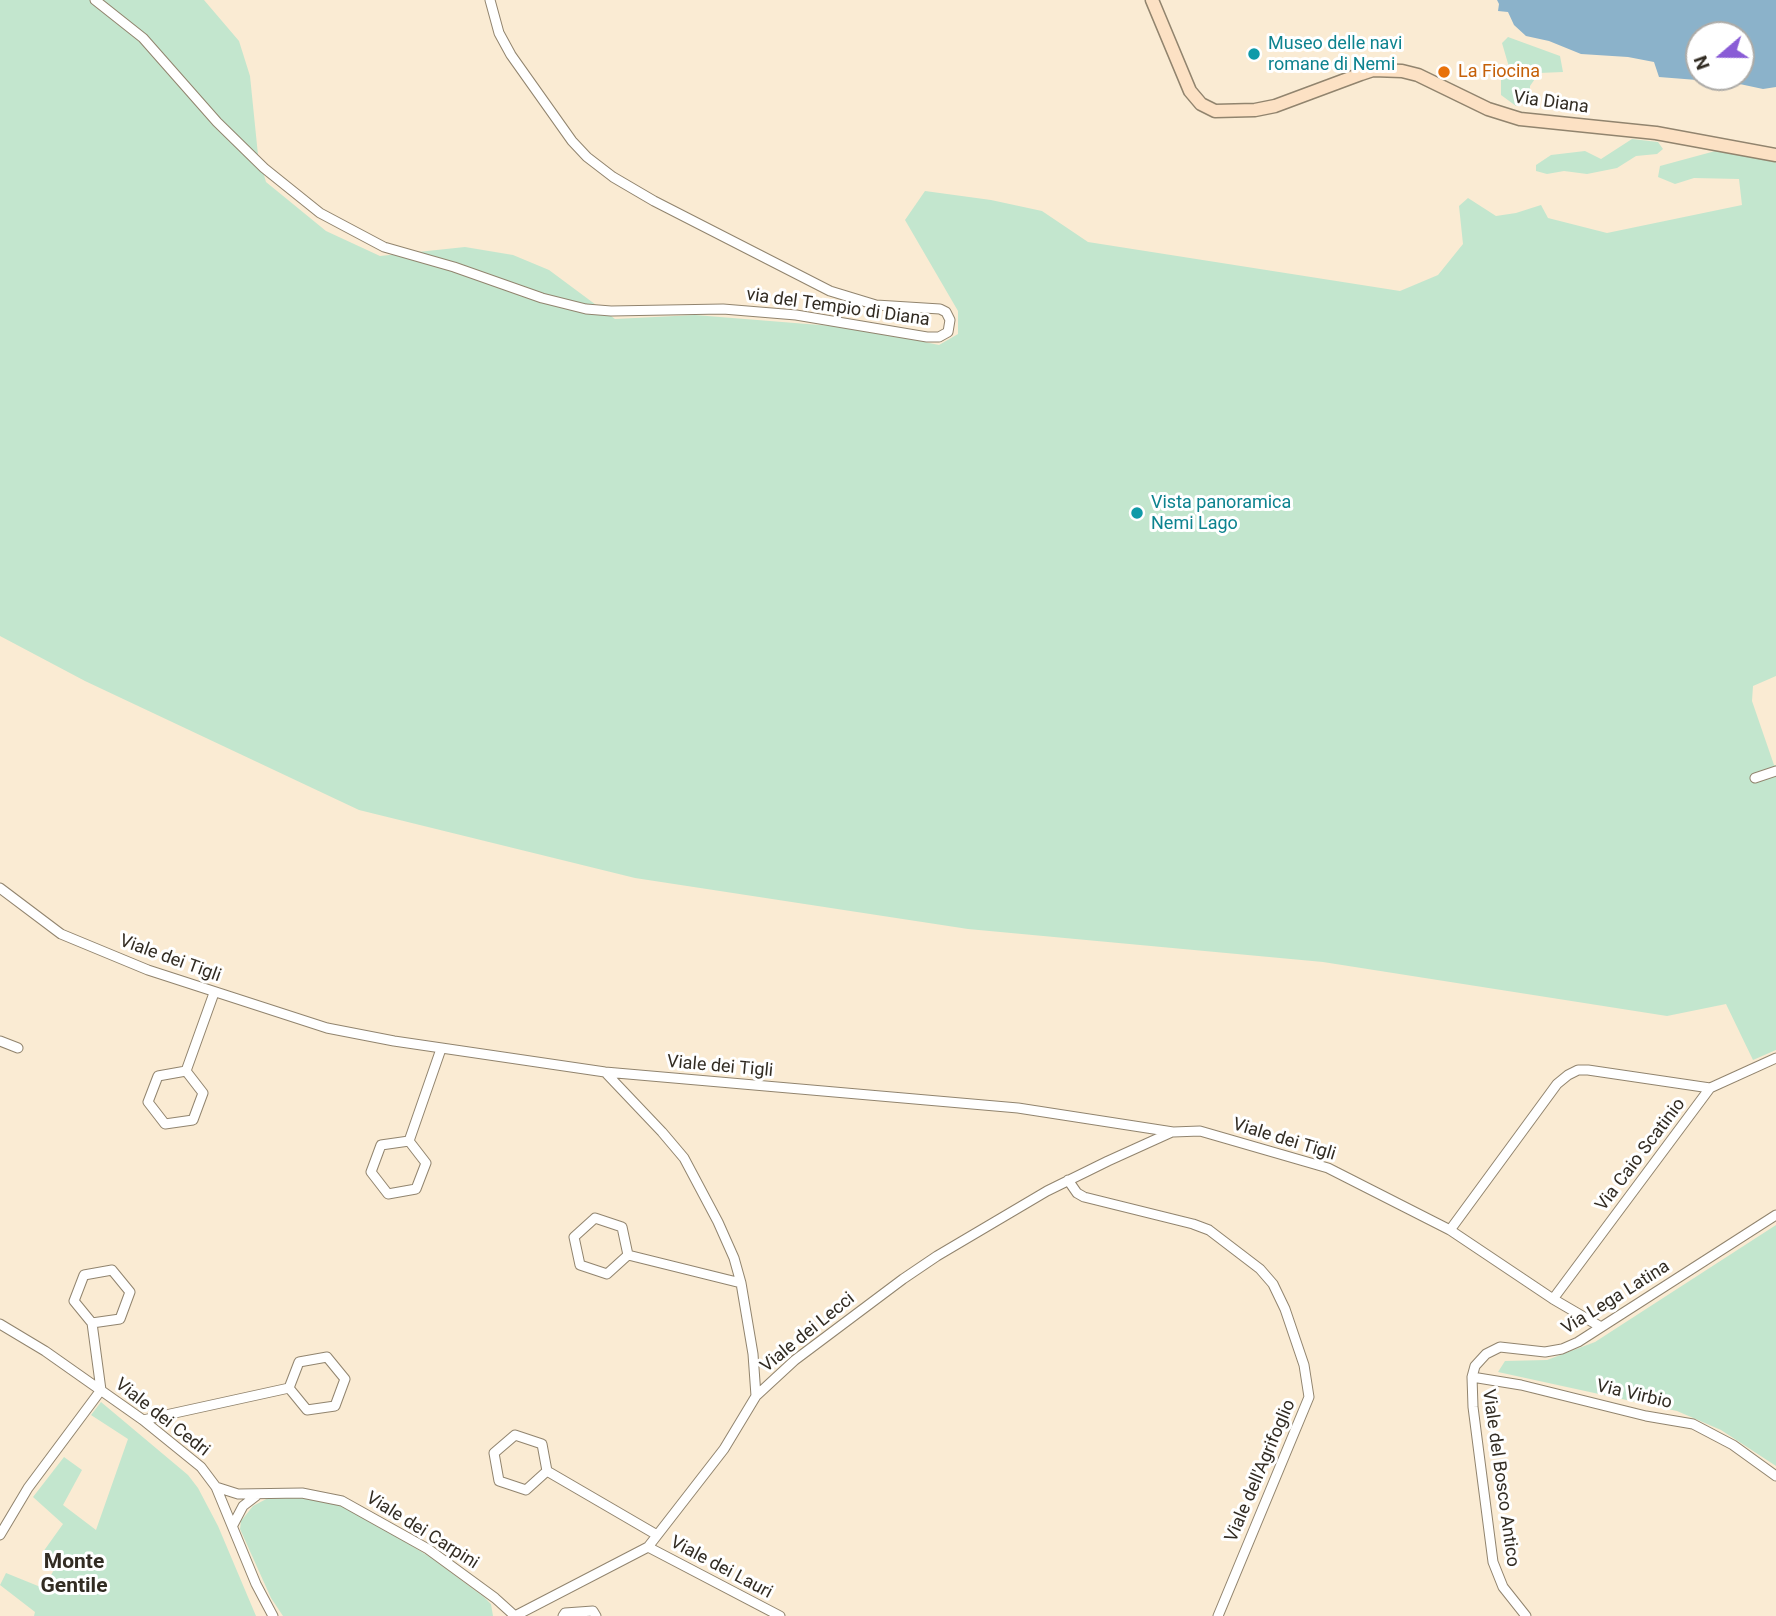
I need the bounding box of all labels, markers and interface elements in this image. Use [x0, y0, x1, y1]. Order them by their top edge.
north arrow [1685, 21, 1755, 91]
place label: Museo delle navi romane di Nemi [1268, 33, 1402, 76]
marker: Museo delle navi romane di Nemi [1246, 46, 1262, 62]
text: N [1689, 52, 1715, 73]
place label: La Fiocina [1458, 61, 1540, 83]
marker: La Fiocina [1436, 64, 1452, 80]
street label: Via Diana [1512, 87, 1590, 119]
street label: via del Tempio di Diana [745, 284, 931, 332]
place label: Vista panoramica Nemi Lago [1151, 492, 1291, 534]
marker: Vista panoramica Nemi Lago [1129, 505, 1145, 521]
street label: Viale dei Tigli [116, 931, 224, 987]
street label: Viale dei Tigli [666, 1052, 774, 1082]
street label: Via Caio Scatinio [1592, 1094, 1690, 1216]
street label: Viale dei Tigli [1230, 1114, 1338, 1166]
street label: Via Lega Latina [1558, 1256, 1674, 1340]
street label: Viale dei Lecci [757, 1288, 859, 1378]
street label: Viale dei Cedri [110, 1374, 214, 1462]
street label: Via Virbio [1594, 1376, 1674, 1414]
street label: Viale del Bosco Antico [1477, 1388, 1523, 1568]
street label: Viale dell'Agrifoglio [1221, 1397, 1301, 1545]
street label: Viale dei Carpini [362, 1488, 482, 1574]
street label: Viale dei Lauri [666, 1532, 776, 1604]
district label: Monte Gentile [41, 1550, 107, 1600]

